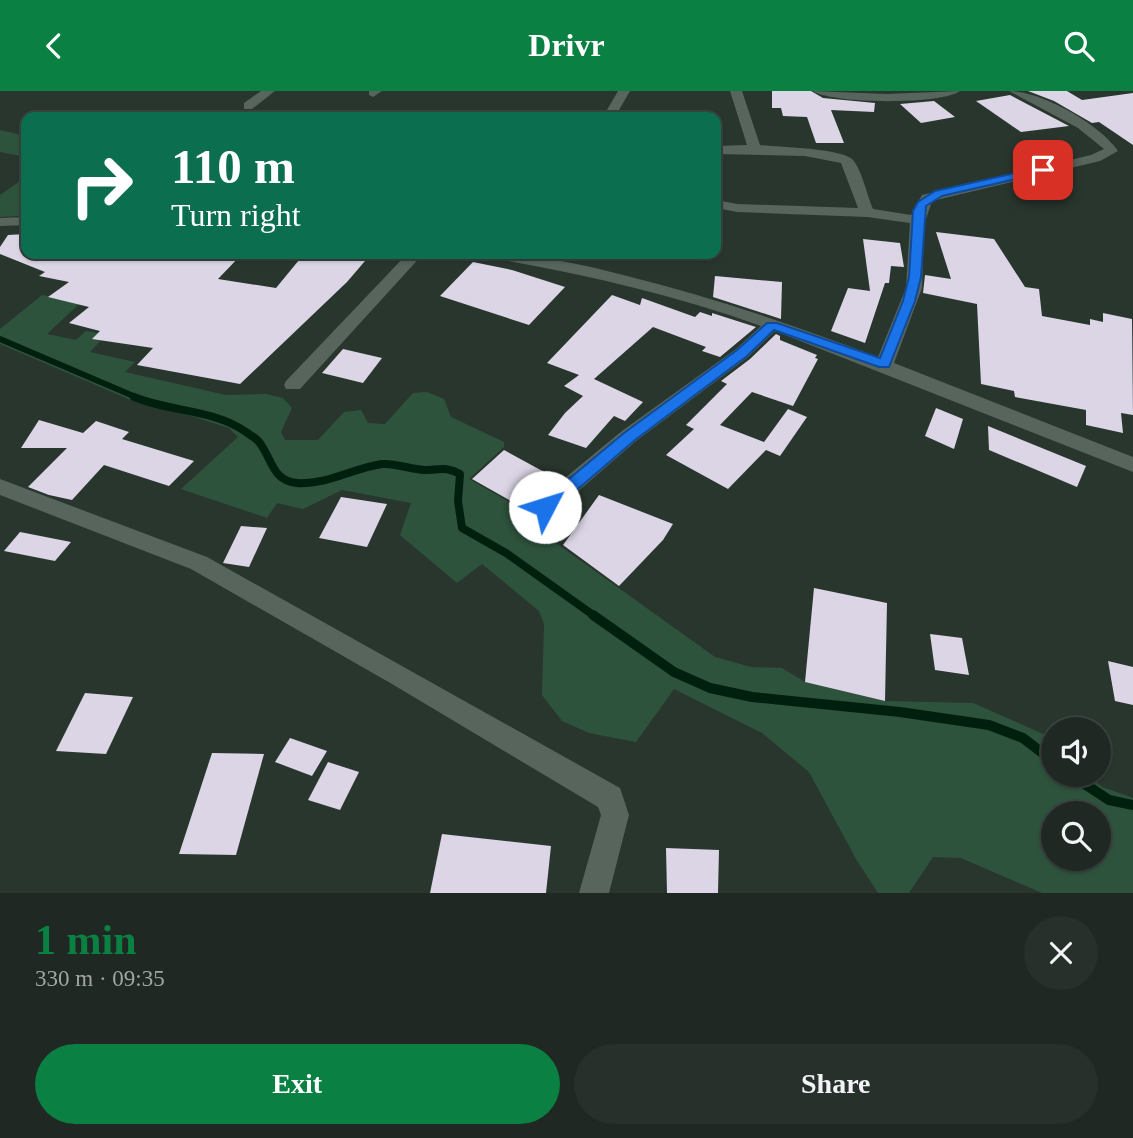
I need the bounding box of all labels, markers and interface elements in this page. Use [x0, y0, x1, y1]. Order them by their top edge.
icon: back [35, 27, 73, 65]
text: Drivr [528, 27, 605, 63]
icon: search [1060, 27, 1098, 65]
text: 110 m [171, 139, 295, 194]
icon: right [56, 140, 147, 231]
pin [1013, 140, 1073, 200]
icon: arrive [1024, 151, 1062, 189]
text: Turn right [171, 197, 301, 233]
position arrow [508, 470, 582, 544]
map controls [1041, 717, 1111, 871]
button: sound [1041, 717, 1111, 787]
button: search [1041, 801, 1111, 871]
button: close [1024, 916, 1098, 990]
text: 1 min [35, 917, 137, 963]
text: 330 m · 09:35 [35, 966, 165, 991]
button: Exit [35, 1044, 560, 1124]
button: Share [574, 1044, 1098, 1124]

